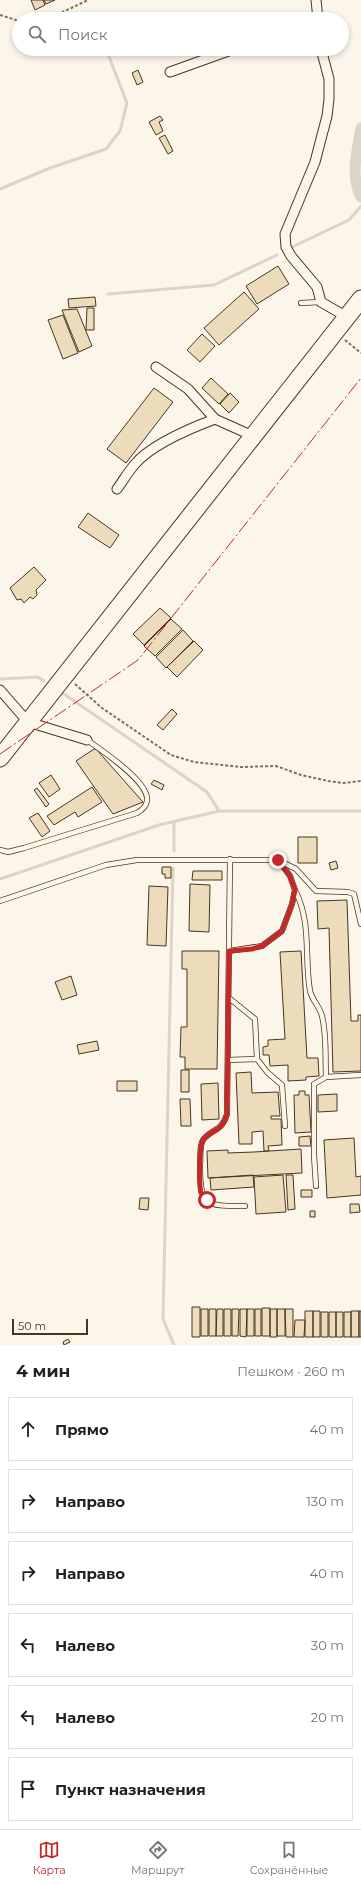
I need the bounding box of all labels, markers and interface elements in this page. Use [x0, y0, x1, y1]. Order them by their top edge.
search box [12, 12, 349, 56]
icon: search [26, 23, 48, 45]
text: Поиск [58, 25, 107, 44]
route end [269, 851, 287, 869]
route start [198, 1191, 216, 1209]
scale bar [12, 1317, 88, 1336]
text: 50 m [18, 1319, 46, 1333]
text: 4 мин [16, 1361, 70, 1381]
text: Пешком · 260 m [237, 1363, 345, 1379]
icon: ahead [17, 1418, 39, 1440]
text: Прямо [55, 1420, 109, 1439]
text: 40 m [310, 1421, 344, 1437]
icon: right [17, 1490, 39, 1512]
text: Направо [55, 1492, 125, 1511]
text: 130 m [306, 1493, 344, 1509]
icon: right [17, 1562, 39, 1584]
text: Направо [55, 1564, 125, 1583]
text: 40 m [310, 1565, 344, 1581]
icon: left [17, 1634, 39, 1656]
text: Налево [55, 1636, 115, 1655]
text: 30 m [311, 1637, 344, 1653]
icon: left [17, 1706, 39, 1728]
text: Налево [55, 1708, 115, 1727]
text: 20 m [311, 1709, 344, 1725]
icon: arrive [17, 1778, 39, 1800]
text: Пункт назначения [55, 1780, 206, 1799]
tab: Карта [33, 1839, 66, 1877]
tab: Маршрут [131, 1839, 184, 1877]
tab: Сохранённые [250, 1839, 328, 1877]

